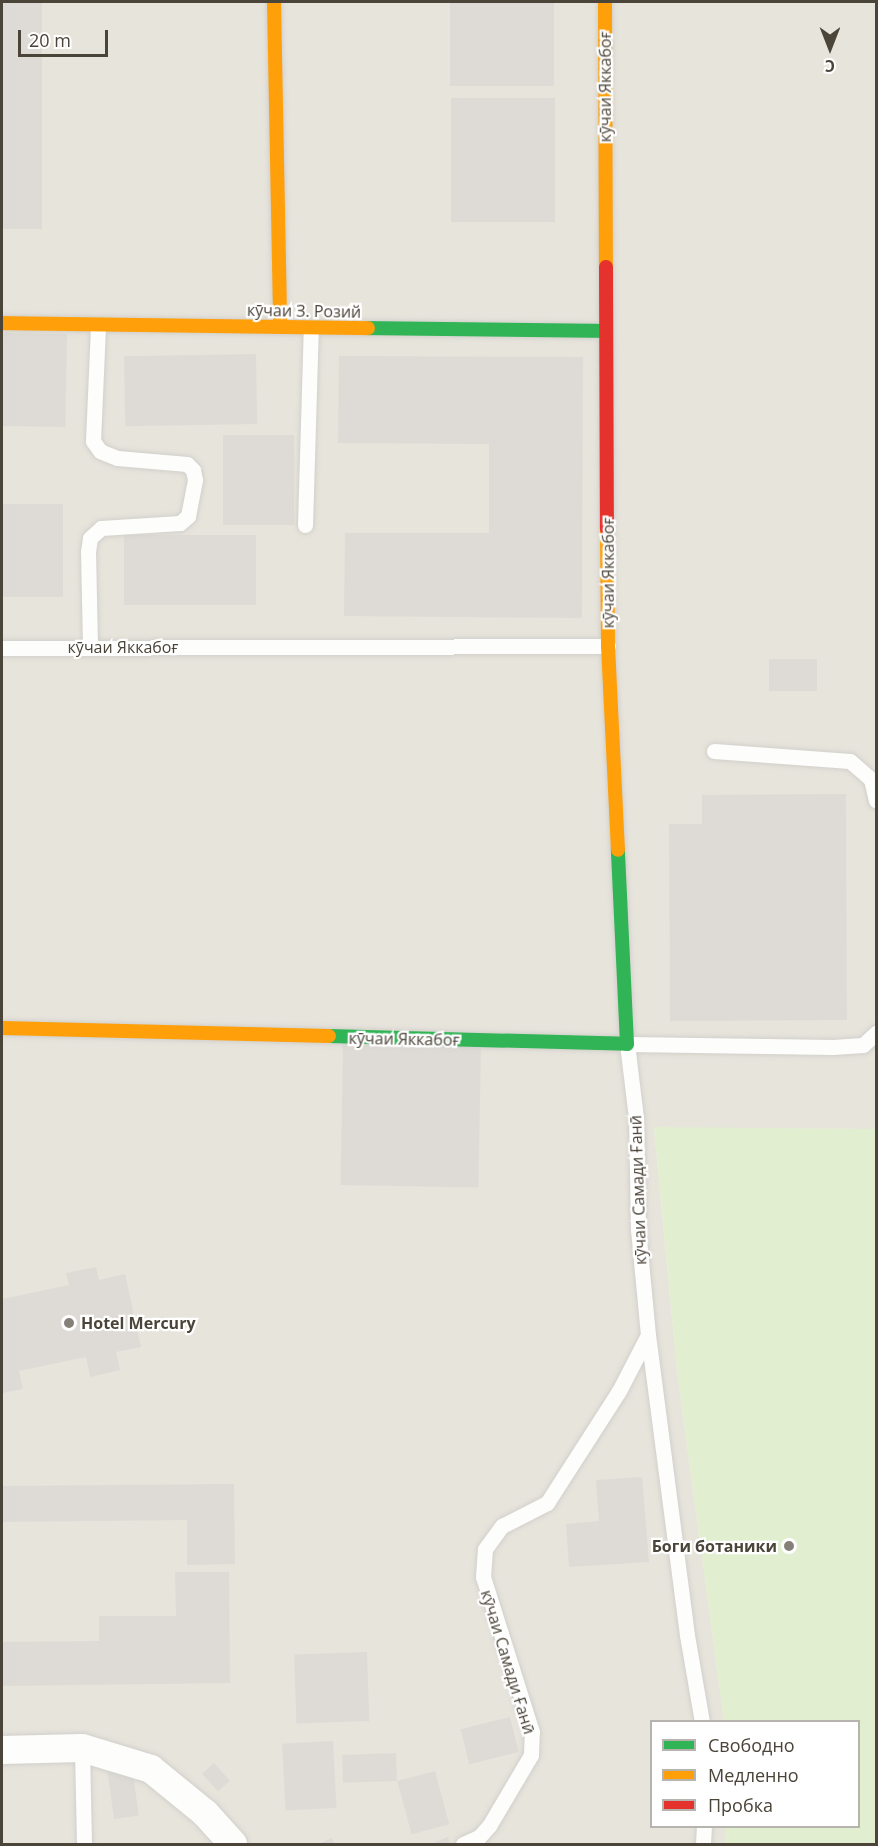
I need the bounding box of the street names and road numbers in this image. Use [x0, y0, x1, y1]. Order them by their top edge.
street label: кӯчаи Яккабоғ [595, 32, 615, 142]
street label: кӯчаи З. Розий [247, 300, 361, 322]
street label: кӯчаи Яккабоғ [598, 518, 618, 628]
street label: кӯчаи Яккабоғ [68, 637, 178, 657]
street label: кӯчаи Яккабоғ [348, 1028, 460, 1050]
street label: кӯчаи Самади Ғанӣ [626, 1115, 650, 1265]
street label: кӯчаи Самади Ғанӣ [477, 1588, 539, 1736]

